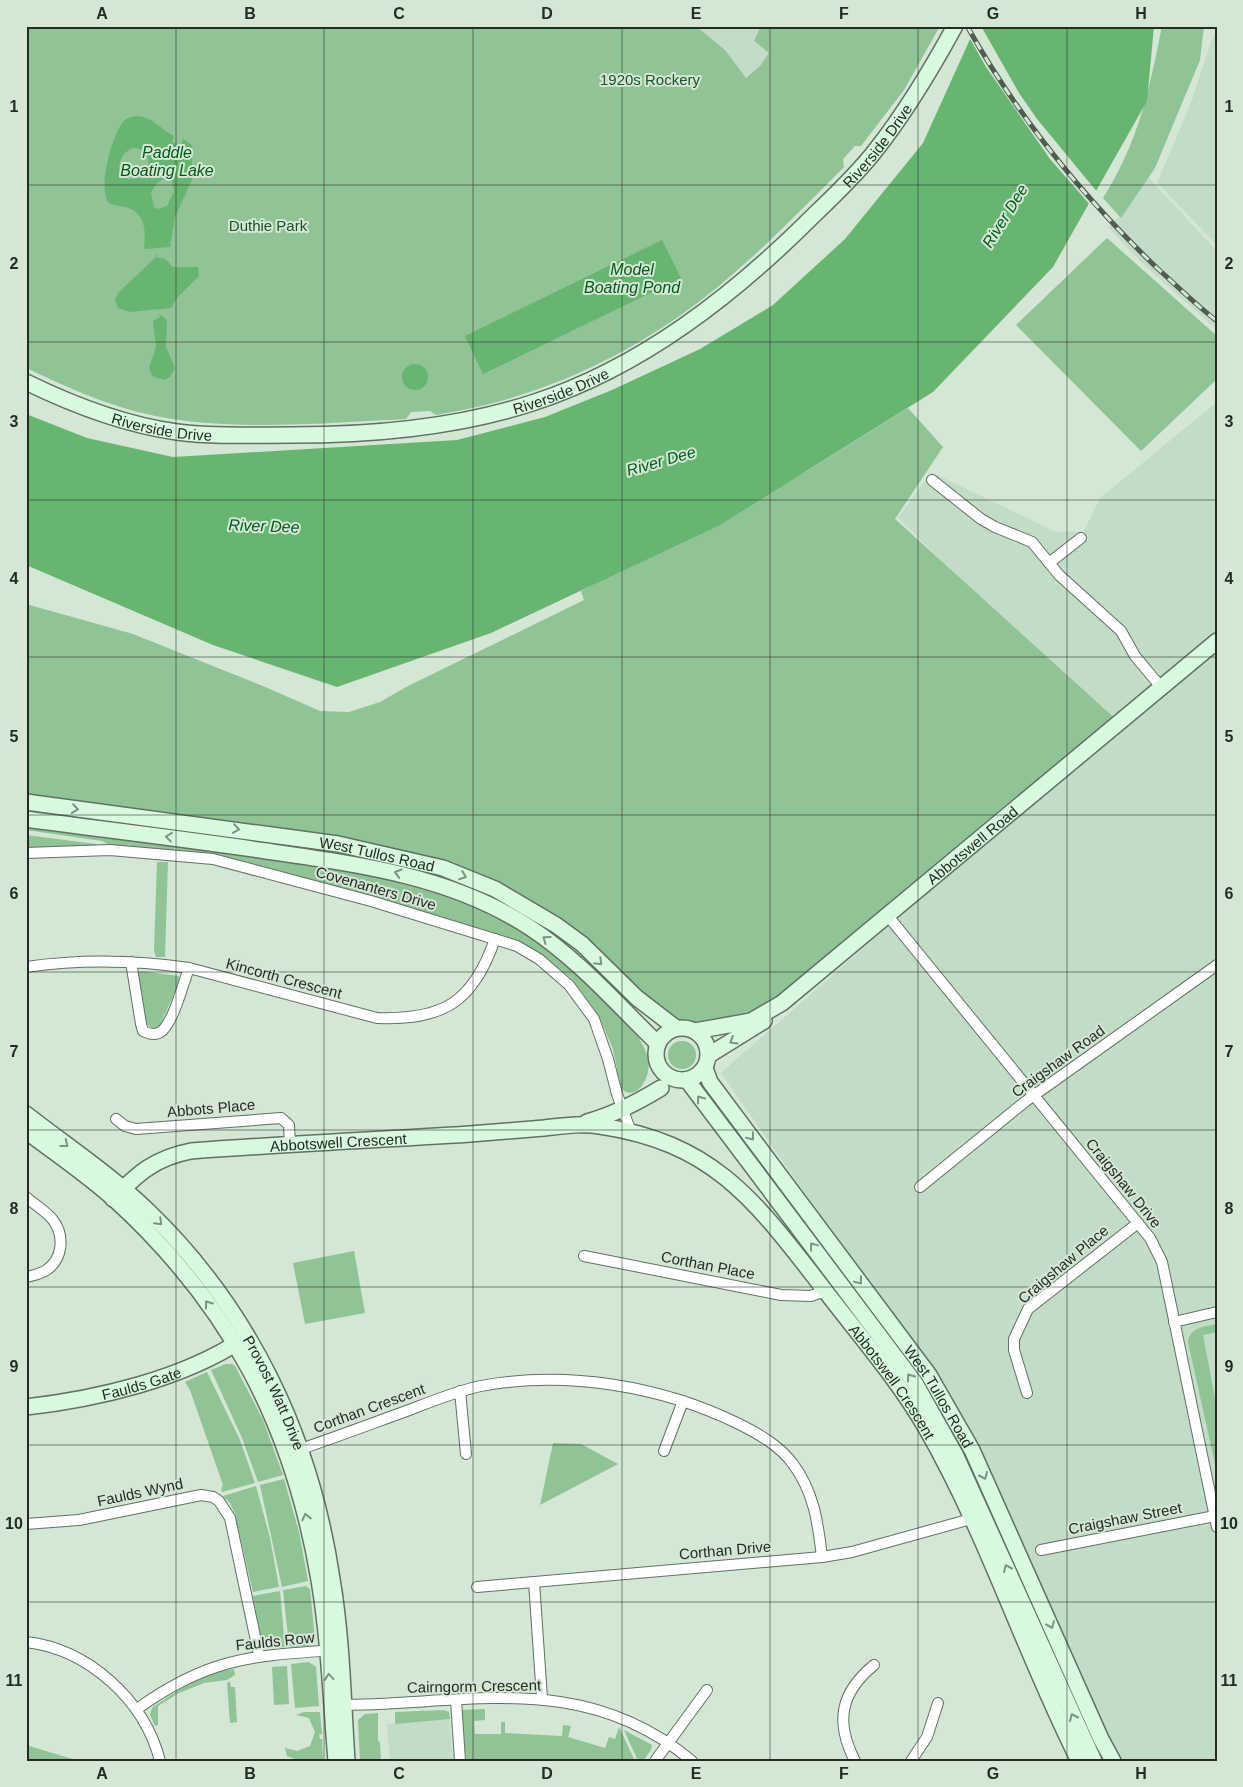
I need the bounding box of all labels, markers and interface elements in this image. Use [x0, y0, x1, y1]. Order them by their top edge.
text: A [96, 5, 108, 22]
text: B [244, 5, 256, 22]
text: C [393, 5, 405, 22]
text: D [541, 5, 553, 22]
text: E [691, 5, 702, 22]
text: F [839, 5, 849, 22]
text: G [987, 5, 999, 22]
text: H [1135, 5, 1147, 22]
park label: 1920s Rockery [600, 71, 701, 88]
text: 1 [10, 98, 19, 115]
text: 1 [1225, 98, 1234, 115]
street label: Riverside Drive [839, 101, 915, 191]
water label: Paddle Boating Lake [120, 144, 214, 179]
water label: River Dee [979, 181, 1031, 251]
park label: Duthie Park [229, 217, 308, 234]
text: 2 [10, 255, 19, 272]
text: 2 [1225, 255, 1234, 272]
water label: Model Boating Pond [584, 261, 681, 296]
street label: Riverside Drive [511, 364, 611, 417]
street label: Riverside Drive [110, 409, 212, 443]
text: 3 [10, 413, 19, 430]
text: 3 [1225, 413, 1234, 430]
water label: River Dee [624, 443, 698, 479]
water label: River Dee [228, 516, 300, 536]
text: 4 [10, 570, 19, 587]
text: 4 [1225, 570, 1234, 587]
text: 5 [10, 728, 19, 745]
text: 5 [1225, 728, 1234, 745]
street label: Abbotswell Road [923, 802, 1021, 887]
one-way arrow [71, 803, 79, 814]
one-way arrow [232, 823, 240, 834]
one-way arrow [165, 832, 173, 843]
street label: West Tullos Road [319, 833, 436, 874]
street label: Covenanters Drive [314, 863, 438, 913]
one-way arrow [394, 868, 403, 879]
one-way arrow [458, 869, 467, 880]
text: 6 [10, 885, 19, 902]
text: 6 [1225, 885, 1234, 902]
one-way arrow [542, 936, 552, 945]
street label: Kincorth Crescent [224, 954, 345, 1002]
one-way arrow [593, 956, 602, 965]
street label: Craigshaw Road [1008, 1022, 1108, 1100]
one-way arrow [729, 1035, 738, 1045]
text: 7 [10, 1043, 19, 1060]
text: 7 [1225, 1043, 1234, 1060]
one-way arrow [697, 1095, 706, 1105]
street label: Abbots Place [166, 1096, 256, 1120]
street label: Abbotswell Crescent [269, 1129, 408, 1154]
one-way arrow [745, 1131, 754, 1141]
street label: Craigshaw Drive [1083, 1135, 1165, 1231]
one-way arrow [59, 1138, 69, 1147]
text: 8 [10, 1200, 19, 1217]
text: 8 [1225, 1200, 1234, 1217]
one-way arrow [153, 1216, 162, 1225]
street label: Craigshaw Place [1014, 1221, 1112, 1307]
one-way arrow [810, 1242, 819, 1252]
street label: Corthan Place [660, 1248, 756, 1282]
one-way arrow [853, 1275, 862, 1285]
one-way arrow [205, 1300, 214, 1310]
street label: Abbotswell Crescent [846, 1321, 939, 1443]
street label: Provost Watt Drive [240, 1332, 308, 1452]
street label: West Tullos Road [901, 1342, 977, 1450]
text: 9 [10, 1358, 19, 1375]
text: 9 [1225, 1358, 1234, 1375]
street label: Faulds Gate [100, 1363, 183, 1403]
one-way arrow [907, 1373, 916, 1383]
street label: Corthan Crescent [311, 1380, 428, 1436]
one-way arrow [978, 1471, 988, 1480]
street label: Faulds Wynd [95, 1475, 185, 1509]
street label: Craigshaw Street [1067, 1499, 1184, 1537]
one-way arrow [301, 1512, 312, 1521]
text: 10 [5, 1515, 23, 1532]
text: 10 [1220, 1515, 1238, 1532]
street label: Corthan Drive [678, 1537, 772, 1563]
one-way arrow [1003, 1564, 1013, 1573]
one-way arrow [1044, 1620, 1055, 1629]
street label: Faulds Row [235, 1628, 315, 1654]
text: 11 [6, 1672, 23, 1689]
text: 11 [1221, 1672, 1238, 1689]
one-way arrow [324, 1673, 335, 1681]
street label: Cairngorm Crescent [407, 1676, 542, 1696]
one-way arrow [1068, 1713, 1079, 1722]
text: A [96, 1765, 108, 1782]
text: B [244, 1765, 256, 1782]
text: C [393, 1765, 405, 1782]
text: D [541, 1765, 553, 1782]
text: E [691, 1765, 702, 1782]
text: F [839, 1765, 849, 1782]
text: G [987, 1765, 999, 1782]
text: H [1135, 1765, 1147, 1782]

